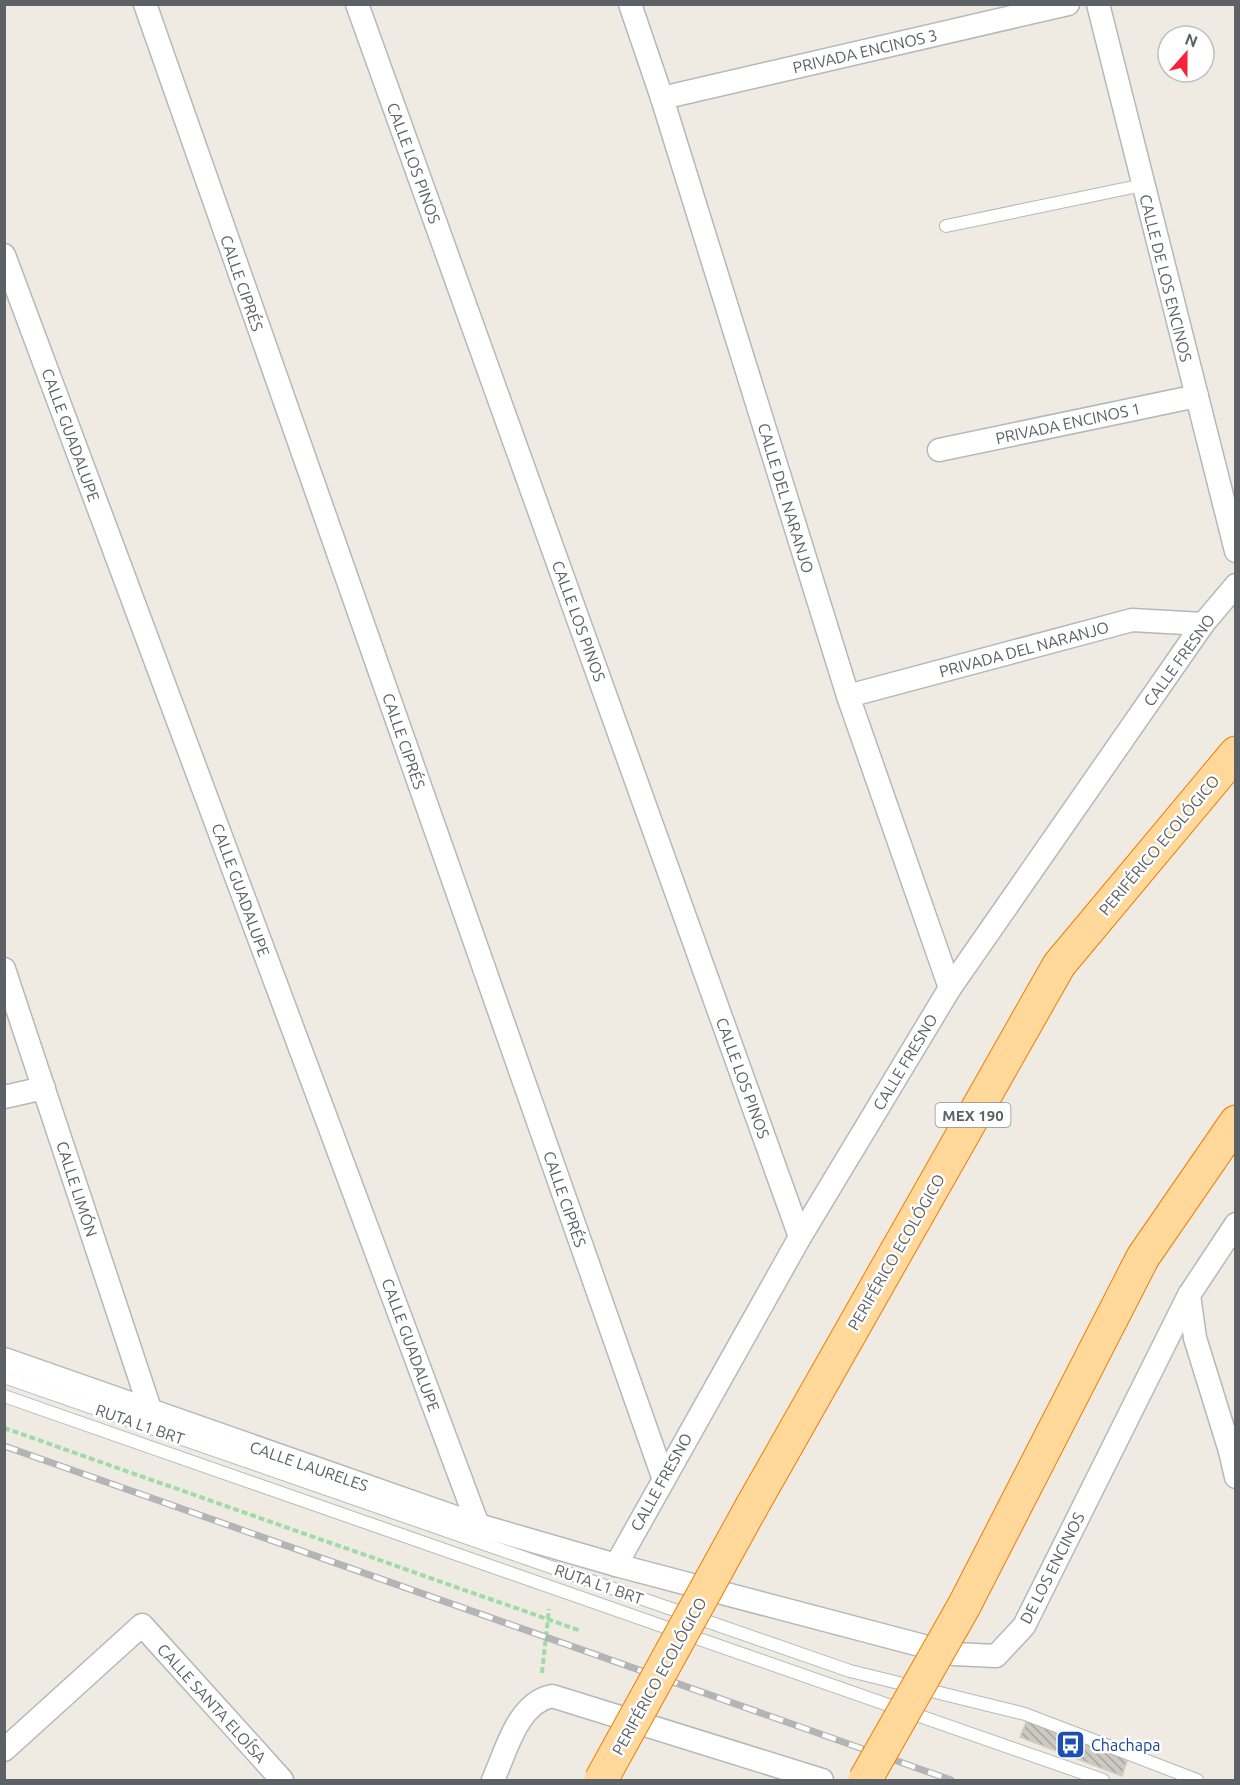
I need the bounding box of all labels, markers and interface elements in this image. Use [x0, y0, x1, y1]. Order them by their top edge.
north arrow [1156, 24, 1216, 84]
street label: PRIVADA ENCINOS 3 [791, 26, 939, 76]
text: N [1183, 29, 1200, 51]
street label: CALLE LOS PINOS [384, 100, 444, 226]
street label: CALLE DE LOS ENCINOS [1136, 192, 1196, 364]
street label: CALLE CIPRÉS [217, 232, 269, 333]
street label: CALLE GUADALUPE [39, 366, 103, 504]
street label: PRIVADA ENCINOS 1 [994, 399, 1142, 447]
street label: CALLE DEL NARANJO [755, 421, 817, 575]
street label: CALLE LOS PINOS [549, 558, 609, 684]
street label: CALLE FRESNO [1140, 611, 1218, 709]
street label: PRIVADA DEL NARANJO [937, 618, 1111, 680]
street label: CALLE CIPRÉS [379, 690, 431, 791]
street label: PERIFÉRICO ECOLÓGICO [1094, 770, 1223, 919]
street label: CALLE GUADALUPE [209, 821, 273, 959]
street label: CALLE FRESNO [869, 1011, 941, 1113]
street label: CALLE LOS PINOS [713, 1015, 773, 1141]
road number: MEX 190 [936, 1103, 1010, 1127]
street label: CALLE LIMÓN [53, 1139, 102, 1239]
street label: CALLE CIPRÉS [540, 1148, 592, 1249]
street label: PERIFÉRICO ECOLÓGICO [842, 1170, 948, 1333]
street label: CALLE GUADALUPE [379, 1276, 443, 1414]
street label: RUTA L1 BRT [93, 1400, 187, 1448]
street label: CALLE FRESNO [627, 1430, 695, 1534]
street label: CALLE LAURELES [248, 1437, 370, 1495]
street label: DE LOS ENCINOS [1016, 1509, 1088, 1627]
street label: RUTA L1 BRT [552, 1560, 646, 1608]
street label: PERIFÉRICO ECOLÓGICO [606, 1593, 710, 1758]
street label: CALLE SANTA ELOÍSA [154, 1639, 272, 1767]
bus stop icon: Chachapa [1054, 1729, 1086, 1761]
place label: Chachapa [1091, 1736, 1161, 1754]

